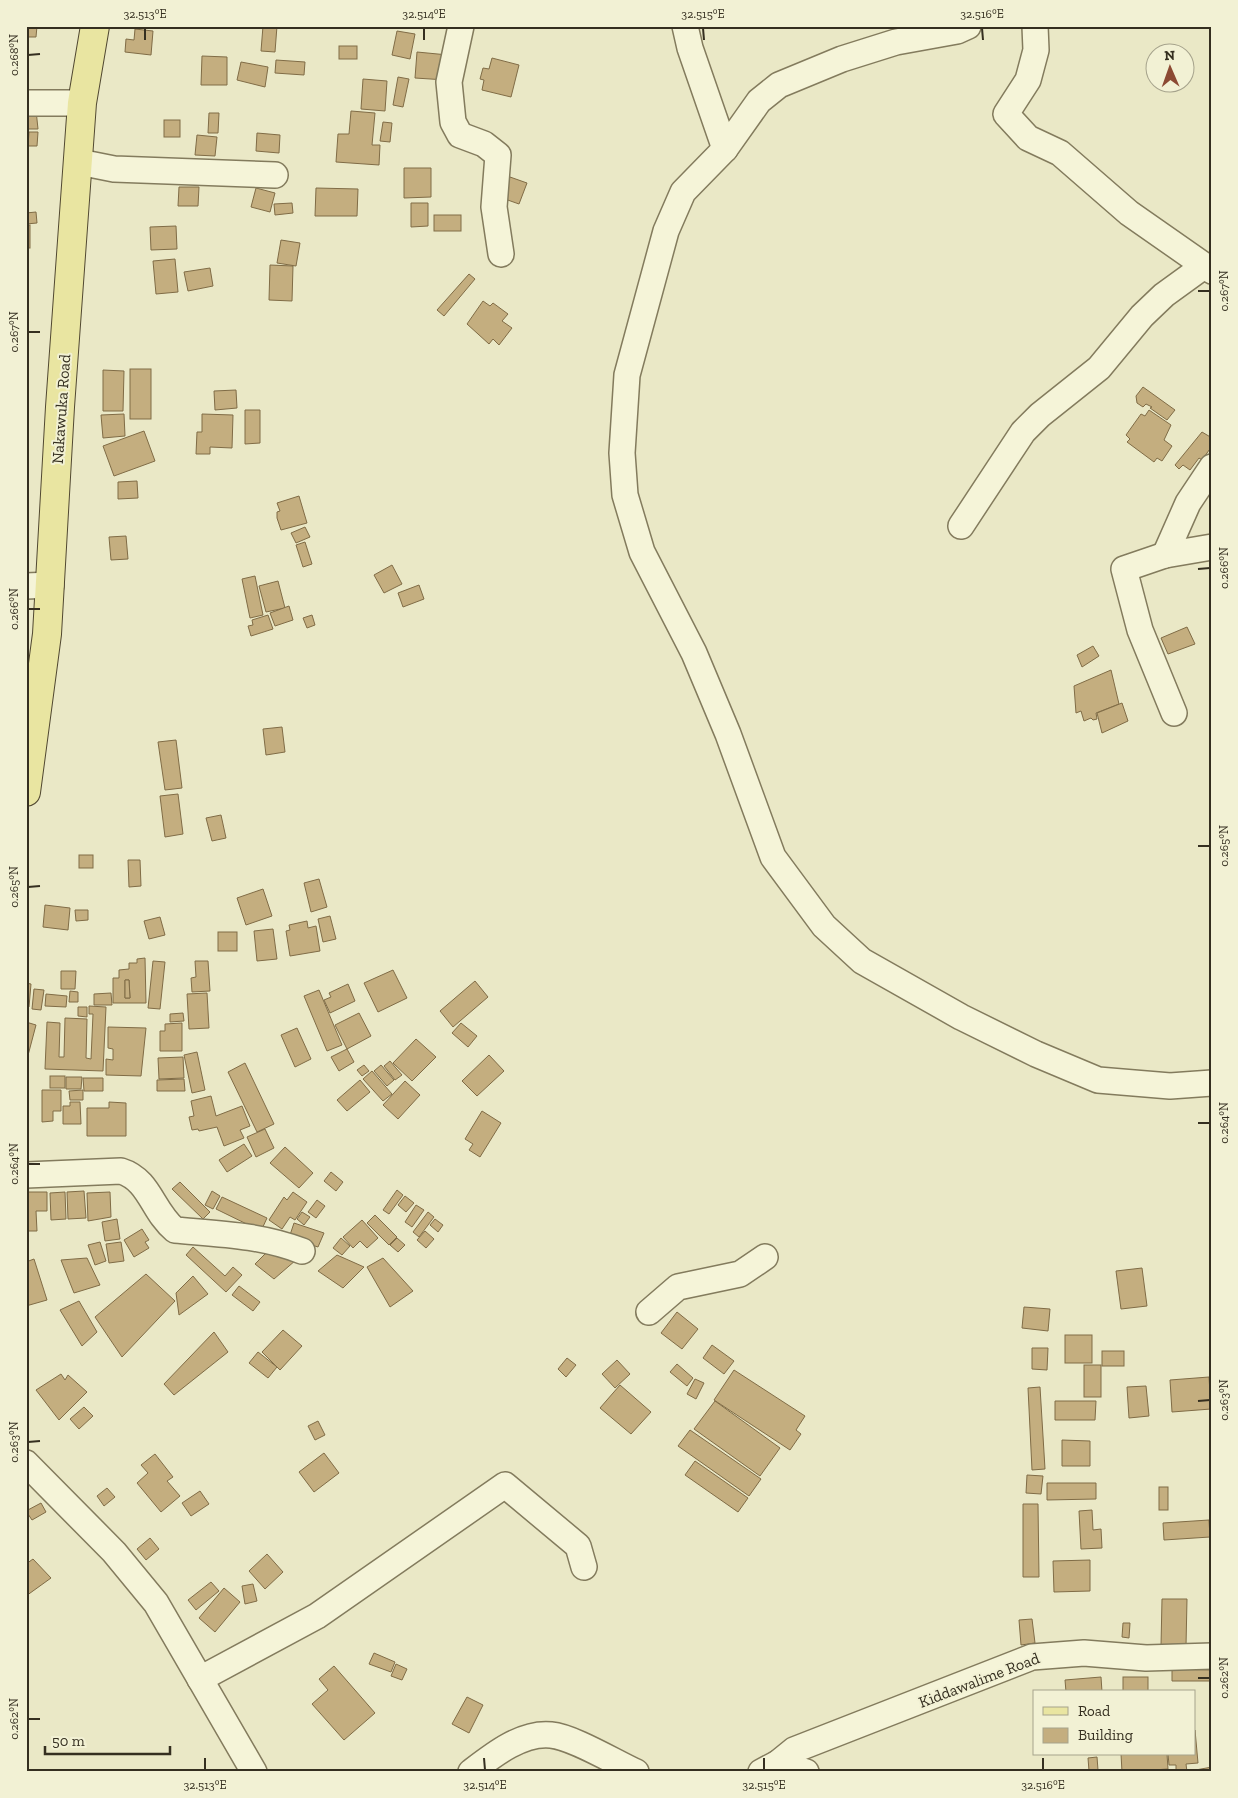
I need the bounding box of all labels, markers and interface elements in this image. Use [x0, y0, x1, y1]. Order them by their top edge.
text: 32.513°E [123, 7, 167, 21]
text: 32.514°E [402, 7, 446, 21]
text: 32.515°E [681, 7, 725, 21]
text: 32.516°E [960, 7, 1004, 21]
text: 0.268°N [7, 34, 21, 76]
north arrow [1146, 42, 1196, 92]
text: N [1164, 47, 1176, 64]
text: 0.267°N [1217, 270, 1231, 312]
text: 0.267°N [7, 311, 21, 353]
street label: Nakawuka Road [48, 353, 74, 465]
text: 0.266°N [1217, 547, 1231, 589]
text: 0.266°N [7, 588, 21, 630]
text: 0.265°N [1217, 825, 1231, 867]
text: 0.265°N [7, 866, 21, 908]
text: 0.264°N [1217, 1102, 1231, 1144]
text: 0.264°N [7, 1143, 21, 1185]
text: 0.263°N [1217, 1379, 1231, 1421]
text: 0.263°N [7, 1421, 21, 1463]
street label: Kiddawalime Road [916, 1648, 1042, 1712]
text: 0.262°N [1217, 1657, 1231, 1699]
legend [1033, 1690, 1196, 1756]
text: 0.262°N [7, 1698, 21, 1740]
text: Road [1078, 1702, 1111, 1720]
scale bar [45, 1723, 170, 1755]
text: Building [1078, 1726, 1133, 1744]
text: 50 m [52, 1732, 85, 1750]
text: 32.513°E [183, 1778, 227, 1792]
text: 32.514°E [463, 1778, 507, 1792]
text: 32.515°E [742, 1778, 786, 1792]
text: 32.516°E [1021, 1778, 1065, 1792]

